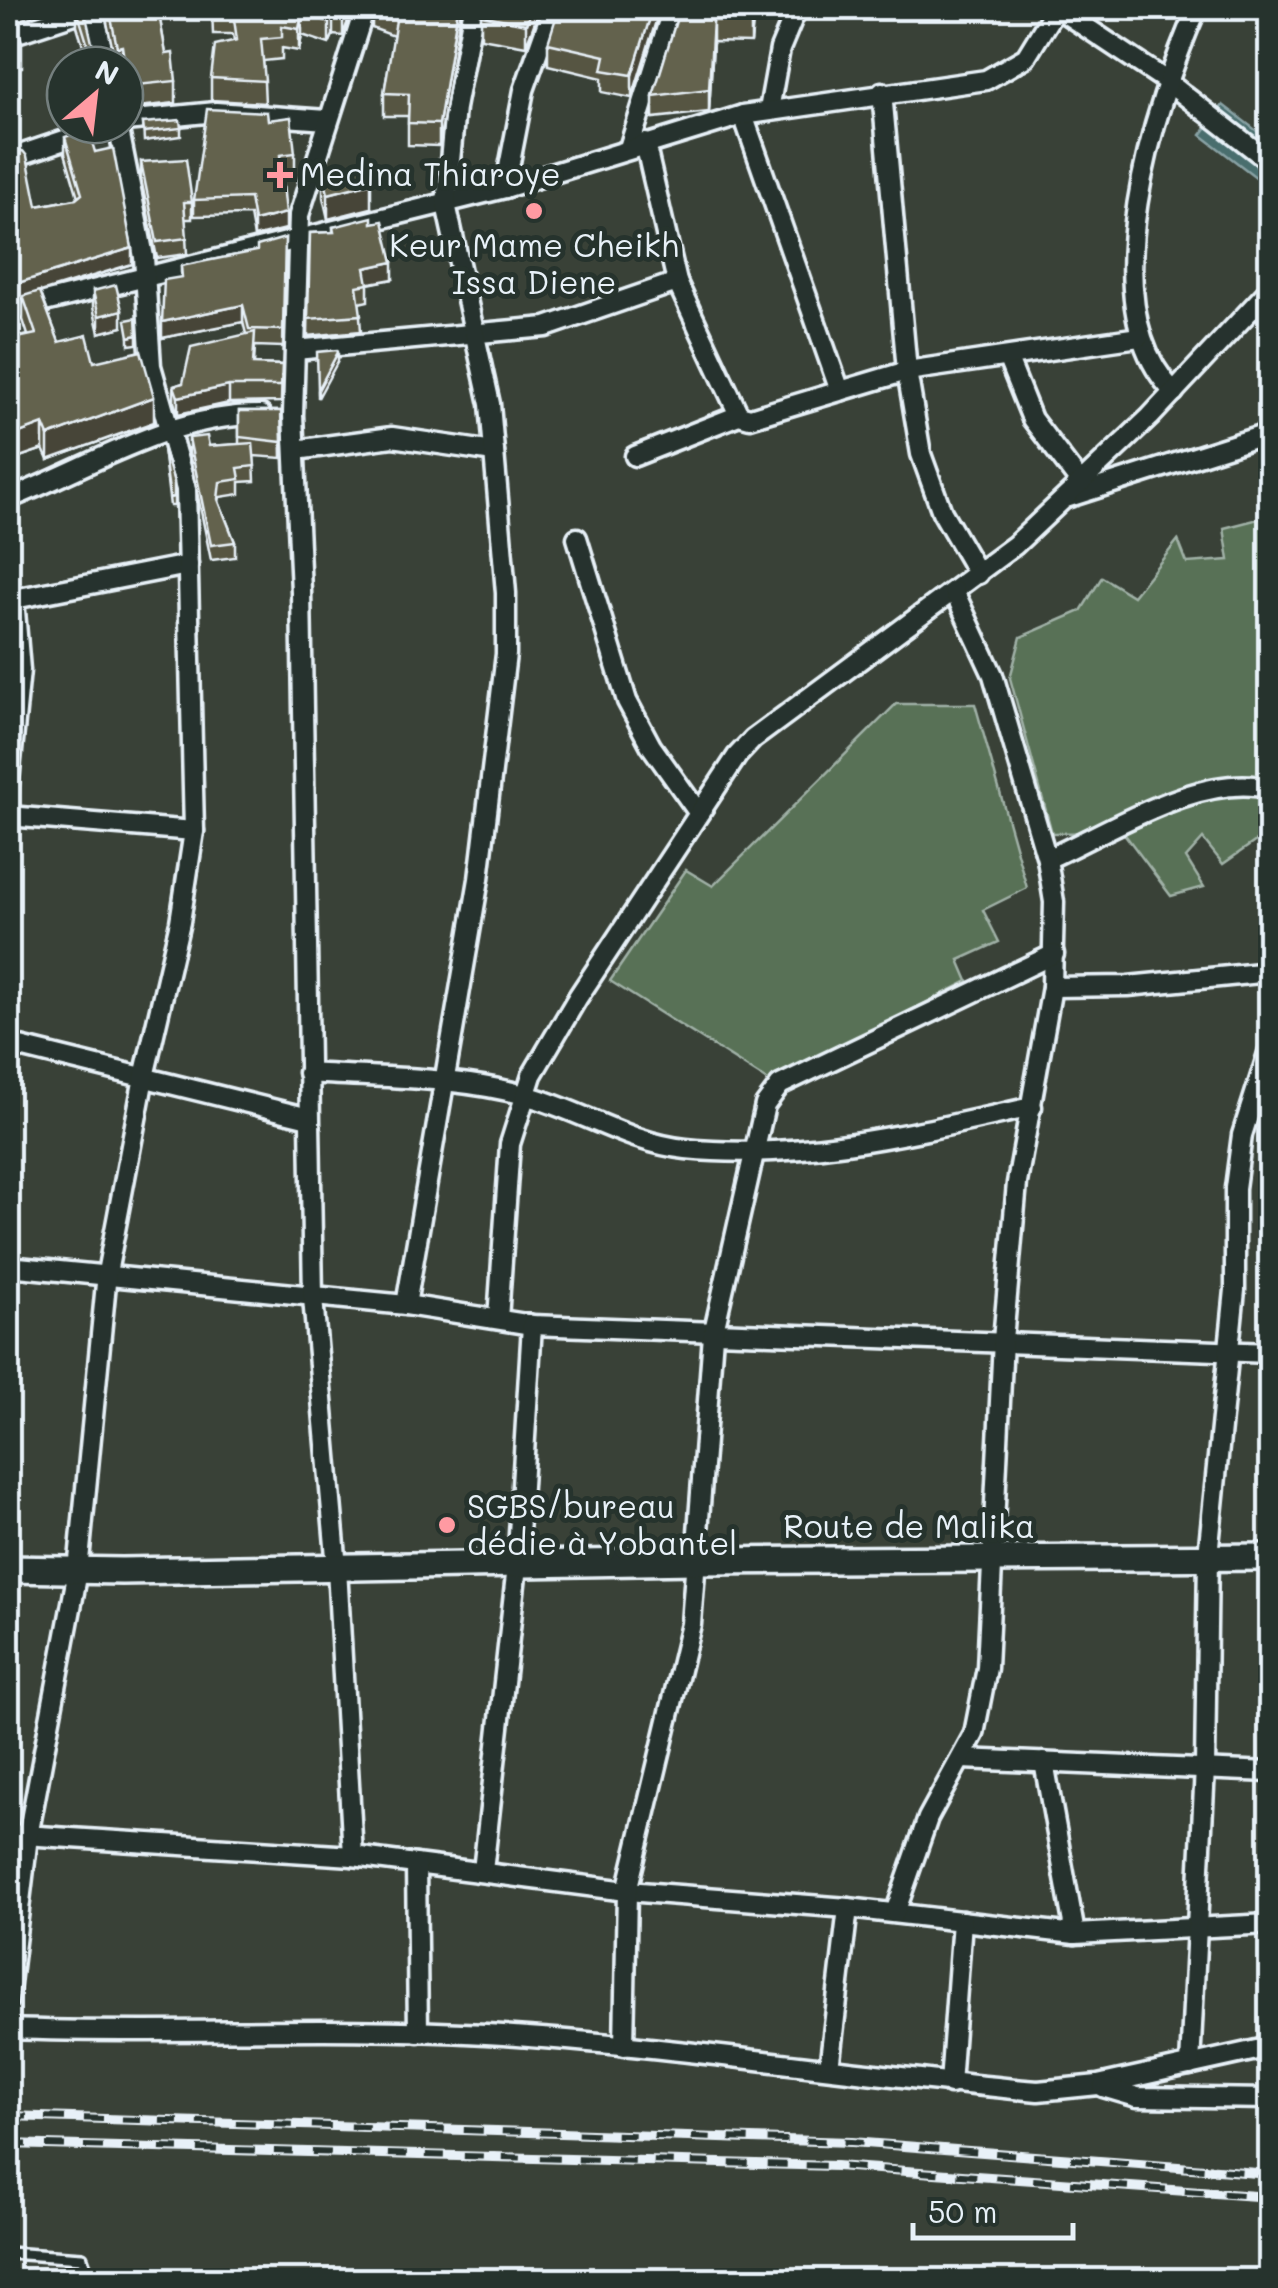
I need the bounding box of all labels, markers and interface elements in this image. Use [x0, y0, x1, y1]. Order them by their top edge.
north arrow [45, 45, 145, 145]
text: N [89, 51, 125, 93]
place label: Medina Thiaroye [300, 152, 560, 195]
marker: Medina Thiaroye [269, 164, 291, 186]
marker: Keur Mame Cheikh Issa Diene [523, 200, 545, 222]
place label: Keur Mame Cheikh Issa Diene [389, 223, 679, 302]
place label: SGBS/bureau dédie à Yobantel [467, 1484, 737, 1563]
street label: Route de Malika [783, 1504, 1035, 1546]
marker: SGBS/bureau dédie à Yobantel [436, 1514, 458, 1536]
scale bar [913, 2178, 1073, 2240]
text: 50 m [928, 2191, 998, 2231]

